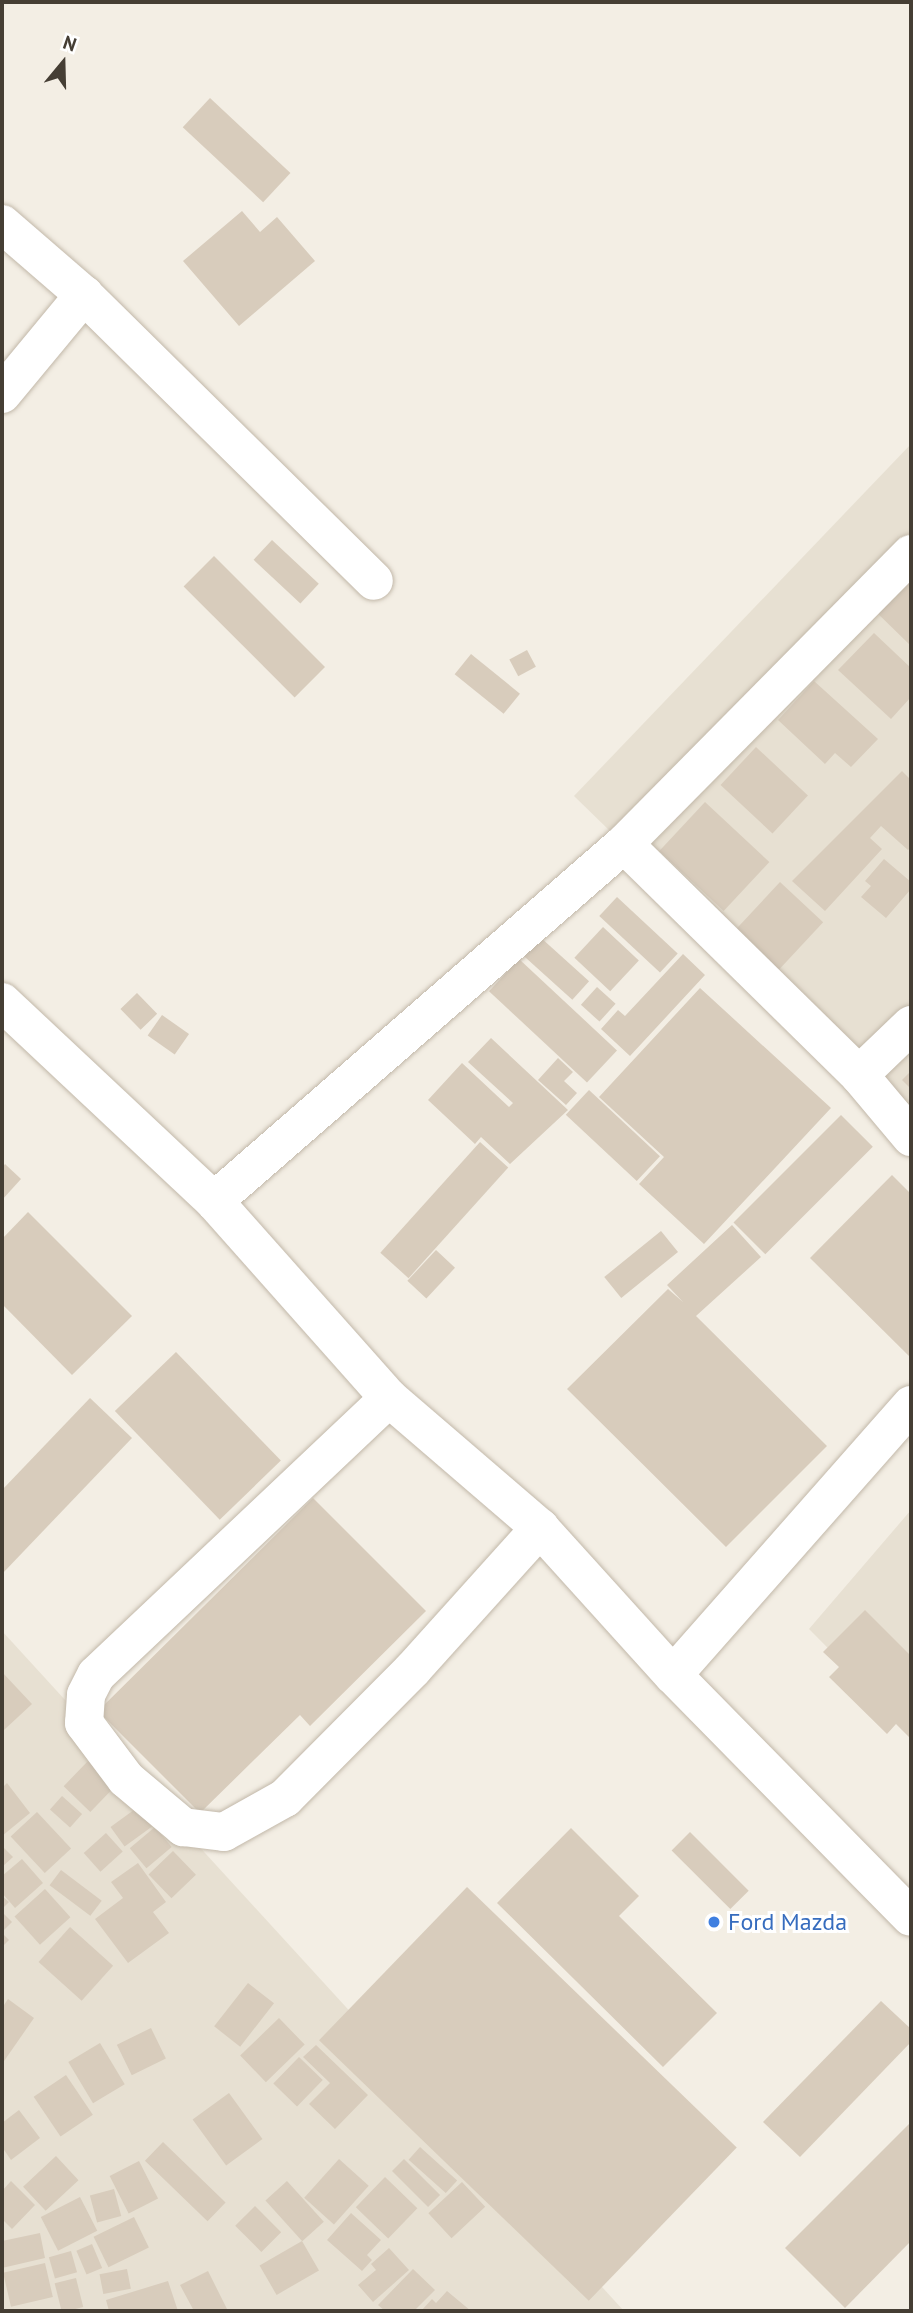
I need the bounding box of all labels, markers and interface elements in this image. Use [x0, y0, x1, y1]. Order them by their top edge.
north arrow [28, 28, 98, 98]
text: N [60, 30, 80, 57]
place label: Ford Mazda [728, 1908, 847, 1936]
marker: Ford Mazda [706, 1914, 722, 1930]

